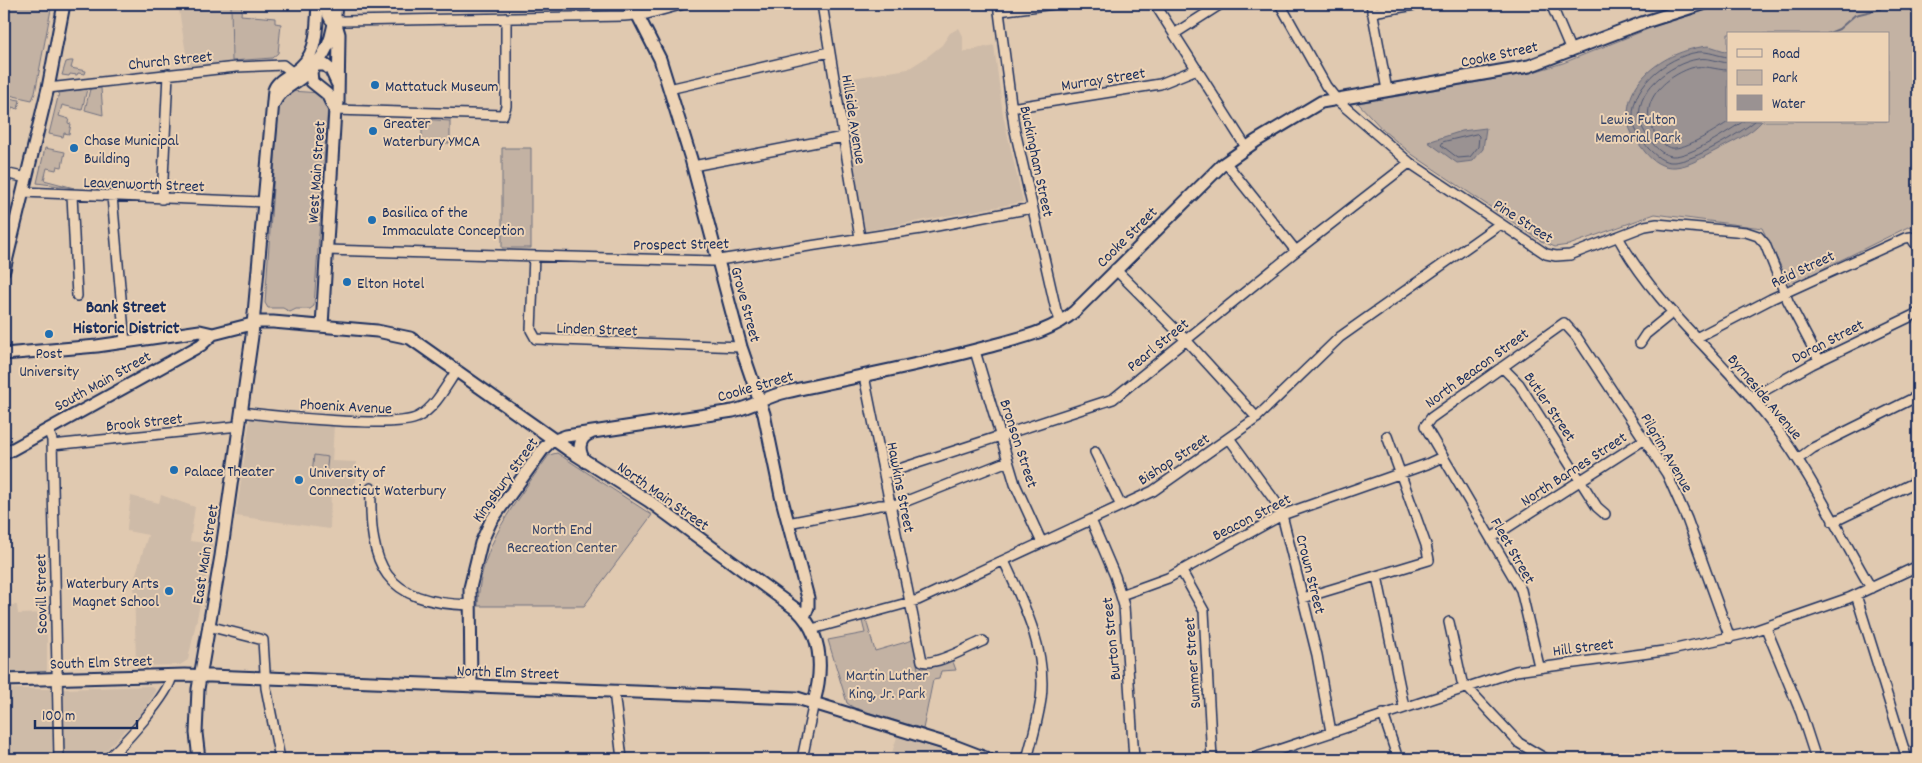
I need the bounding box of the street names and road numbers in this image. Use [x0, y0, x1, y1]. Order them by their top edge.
street label: Cooke Street [1459, 36, 1540, 75]
street label: Church Street [127, 46, 214, 77]
street label: Murray Street [1060, 62, 1147, 98]
street label: Hillside Avenue [834, 73, 871, 166]
street label: Buckingham Street [1013, 104, 1059, 219]
street label: West Main Street [302, 120, 333, 224]
street label: Leavenworth Street [83, 172, 205, 199]
street label: Pine Street [1488, 194, 1557, 250]
street label: Cooke Street [1092, 202, 1164, 274]
street label: Prospect Street [633, 233, 730, 258]
street label: Reid Street [1767, 245, 1839, 295]
street label: Grove Street [723, 264, 766, 345]
street label: Pearl Street [1123, 314, 1195, 378]
street label: Doran Street [1788, 314, 1869, 370]
street label: Linden Street [556, 318, 638, 343]
street label: North Beacon Street [1421, 323, 1534, 415]
street label: South Main Street [51, 346, 156, 418]
street label: Byrneside Avenue [1721, 350, 1807, 446]
street label: Cooke Street [715, 366, 797, 409]
street label: Butler Street [1517, 368, 1581, 447]
street label: Phoenix Avenue [299, 394, 393, 421]
street label: Bronson Street [992, 397, 1043, 491]
street label: Brook Street [105, 408, 184, 439]
street label: Pilgrim Avenue [1634, 409, 1698, 497]
street label: North Barnes Street [1517, 427, 1632, 513]
street label: Bishop Street [1134, 428, 1215, 492]
street label: Kingsbury Street [467, 433, 545, 528]
street label: Hawkins Street [879, 440, 920, 535]
street label: North Main Street [612, 457, 713, 537]
street label: Beacon Street [1209, 489, 1296, 548]
street label: East Main Street [187, 503, 226, 606]
street label: Fleet Street [1484, 514, 1540, 589]
street label: Crown Street [1289, 532, 1331, 617]
street label: Scovill Street [30, 553, 55, 634]
street label: Burton Street [1097, 596, 1128, 681]
street label: Summer Street [1179, 616, 1208, 709]
street label: Hill Street [1551, 633, 1615, 664]
street label: South Elm Street [49, 650, 153, 677]
street label: North Elm Street [456, 660, 560, 687]

